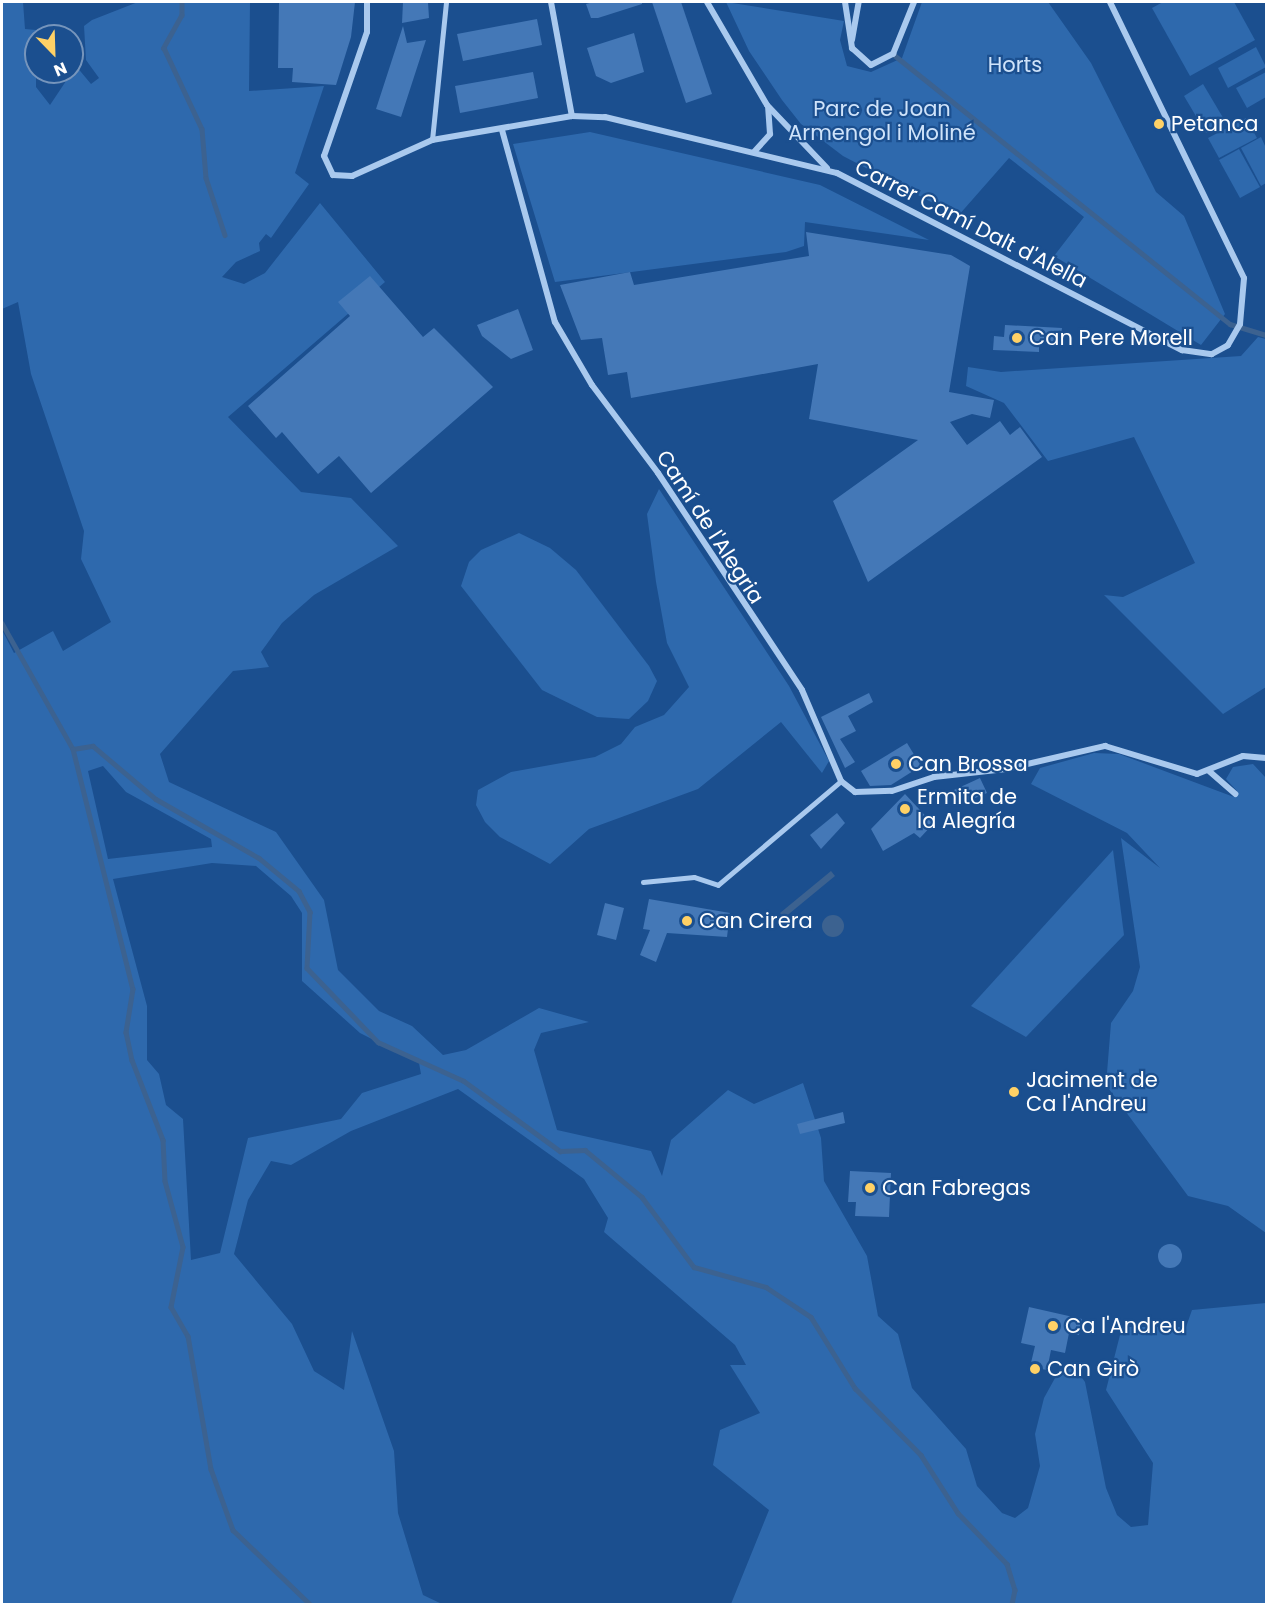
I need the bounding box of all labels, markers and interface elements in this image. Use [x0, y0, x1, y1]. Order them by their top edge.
north arrow [24, 24, 84, 84]
park label: Horts [988, 52, 1042, 78]
text: N [50, 56, 70, 82]
park label: Parc de Joan Armengol i Moliné [788, 96, 976, 146]
place label: Petanca [1171, 111, 1258, 137]
marker: Petanca [1152, 117, 1166, 131]
street label: Carrer Camí Dalt d'Alella [851, 154, 1091, 294]
place label: Can Pere Morell [1029, 325, 1193, 351]
marker: Can Pere Morell [1010, 331, 1024, 345]
street label: Camí de l'Alegria [651, 446, 769, 608]
place label: Can Brossa [908, 751, 1028, 777]
marker: Can Brossa [889, 757, 903, 771]
place label: Ermita de la Alegría [917, 784, 1017, 834]
marker: Ermita de la Alegría [898, 802, 912, 816]
place label: Can Cirera [699, 908, 813, 934]
marker: Can Cirera [680, 914, 694, 928]
place label: Jaciment de Ca l'Andreu [1026, 1067, 1158, 1117]
marker: Jaciment de Ca l'Andreu [1007, 1085, 1021, 1099]
place label: Can Fabregas [882, 1175, 1031, 1201]
marker: Can Fabregas [863, 1181, 877, 1195]
place label: Ca l'Andreu [1065, 1313, 1186, 1339]
marker: Ca l'Andreu [1046, 1319, 1060, 1333]
place label: Can Girò [1047, 1356, 1139, 1382]
marker: Can Girò [1028, 1362, 1042, 1376]

